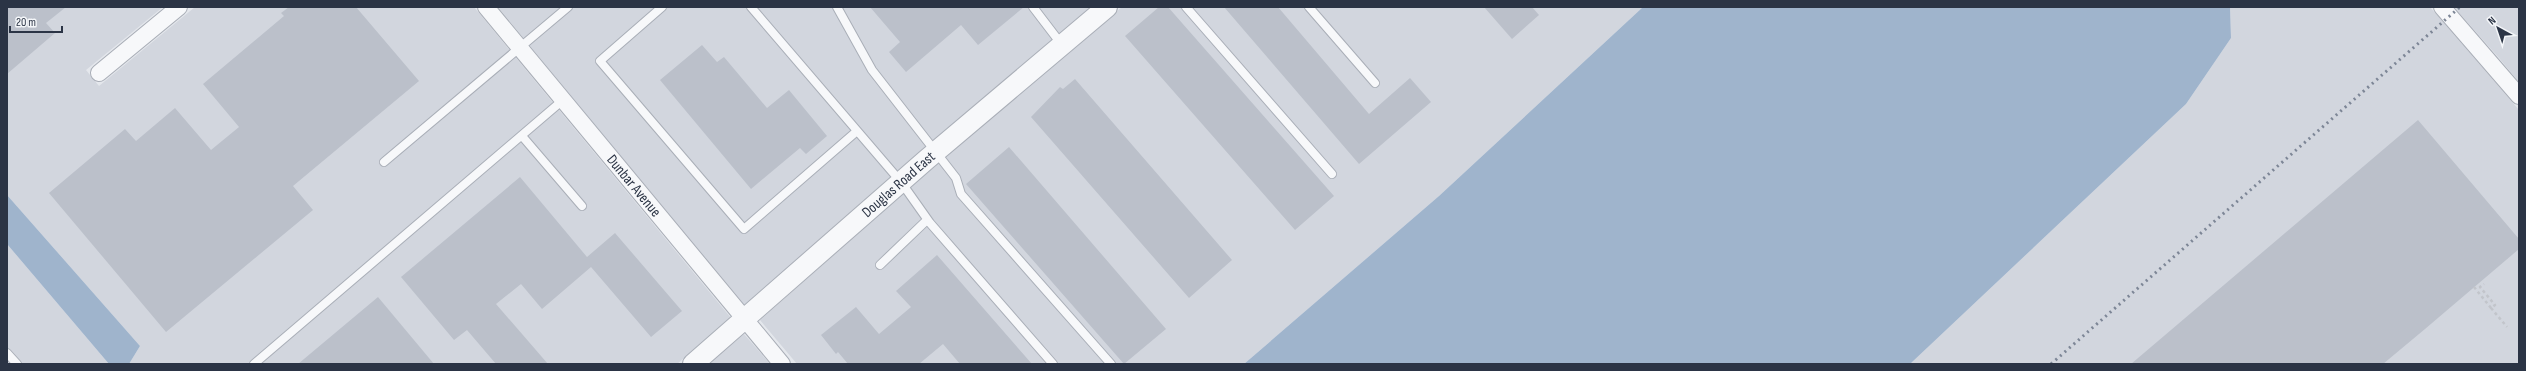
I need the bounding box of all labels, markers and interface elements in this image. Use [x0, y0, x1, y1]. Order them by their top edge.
scale bar [10, 8, 62, 34]
north arrow [2478, 8, 2518, 48]
text: N [2485, 14, 2498, 28]
text: 20 m [16, 15, 36, 30]
street label: Douglas Road East [858, 147, 940, 222]
street label: Dunbar Avenue [602, 151, 665, 221]

